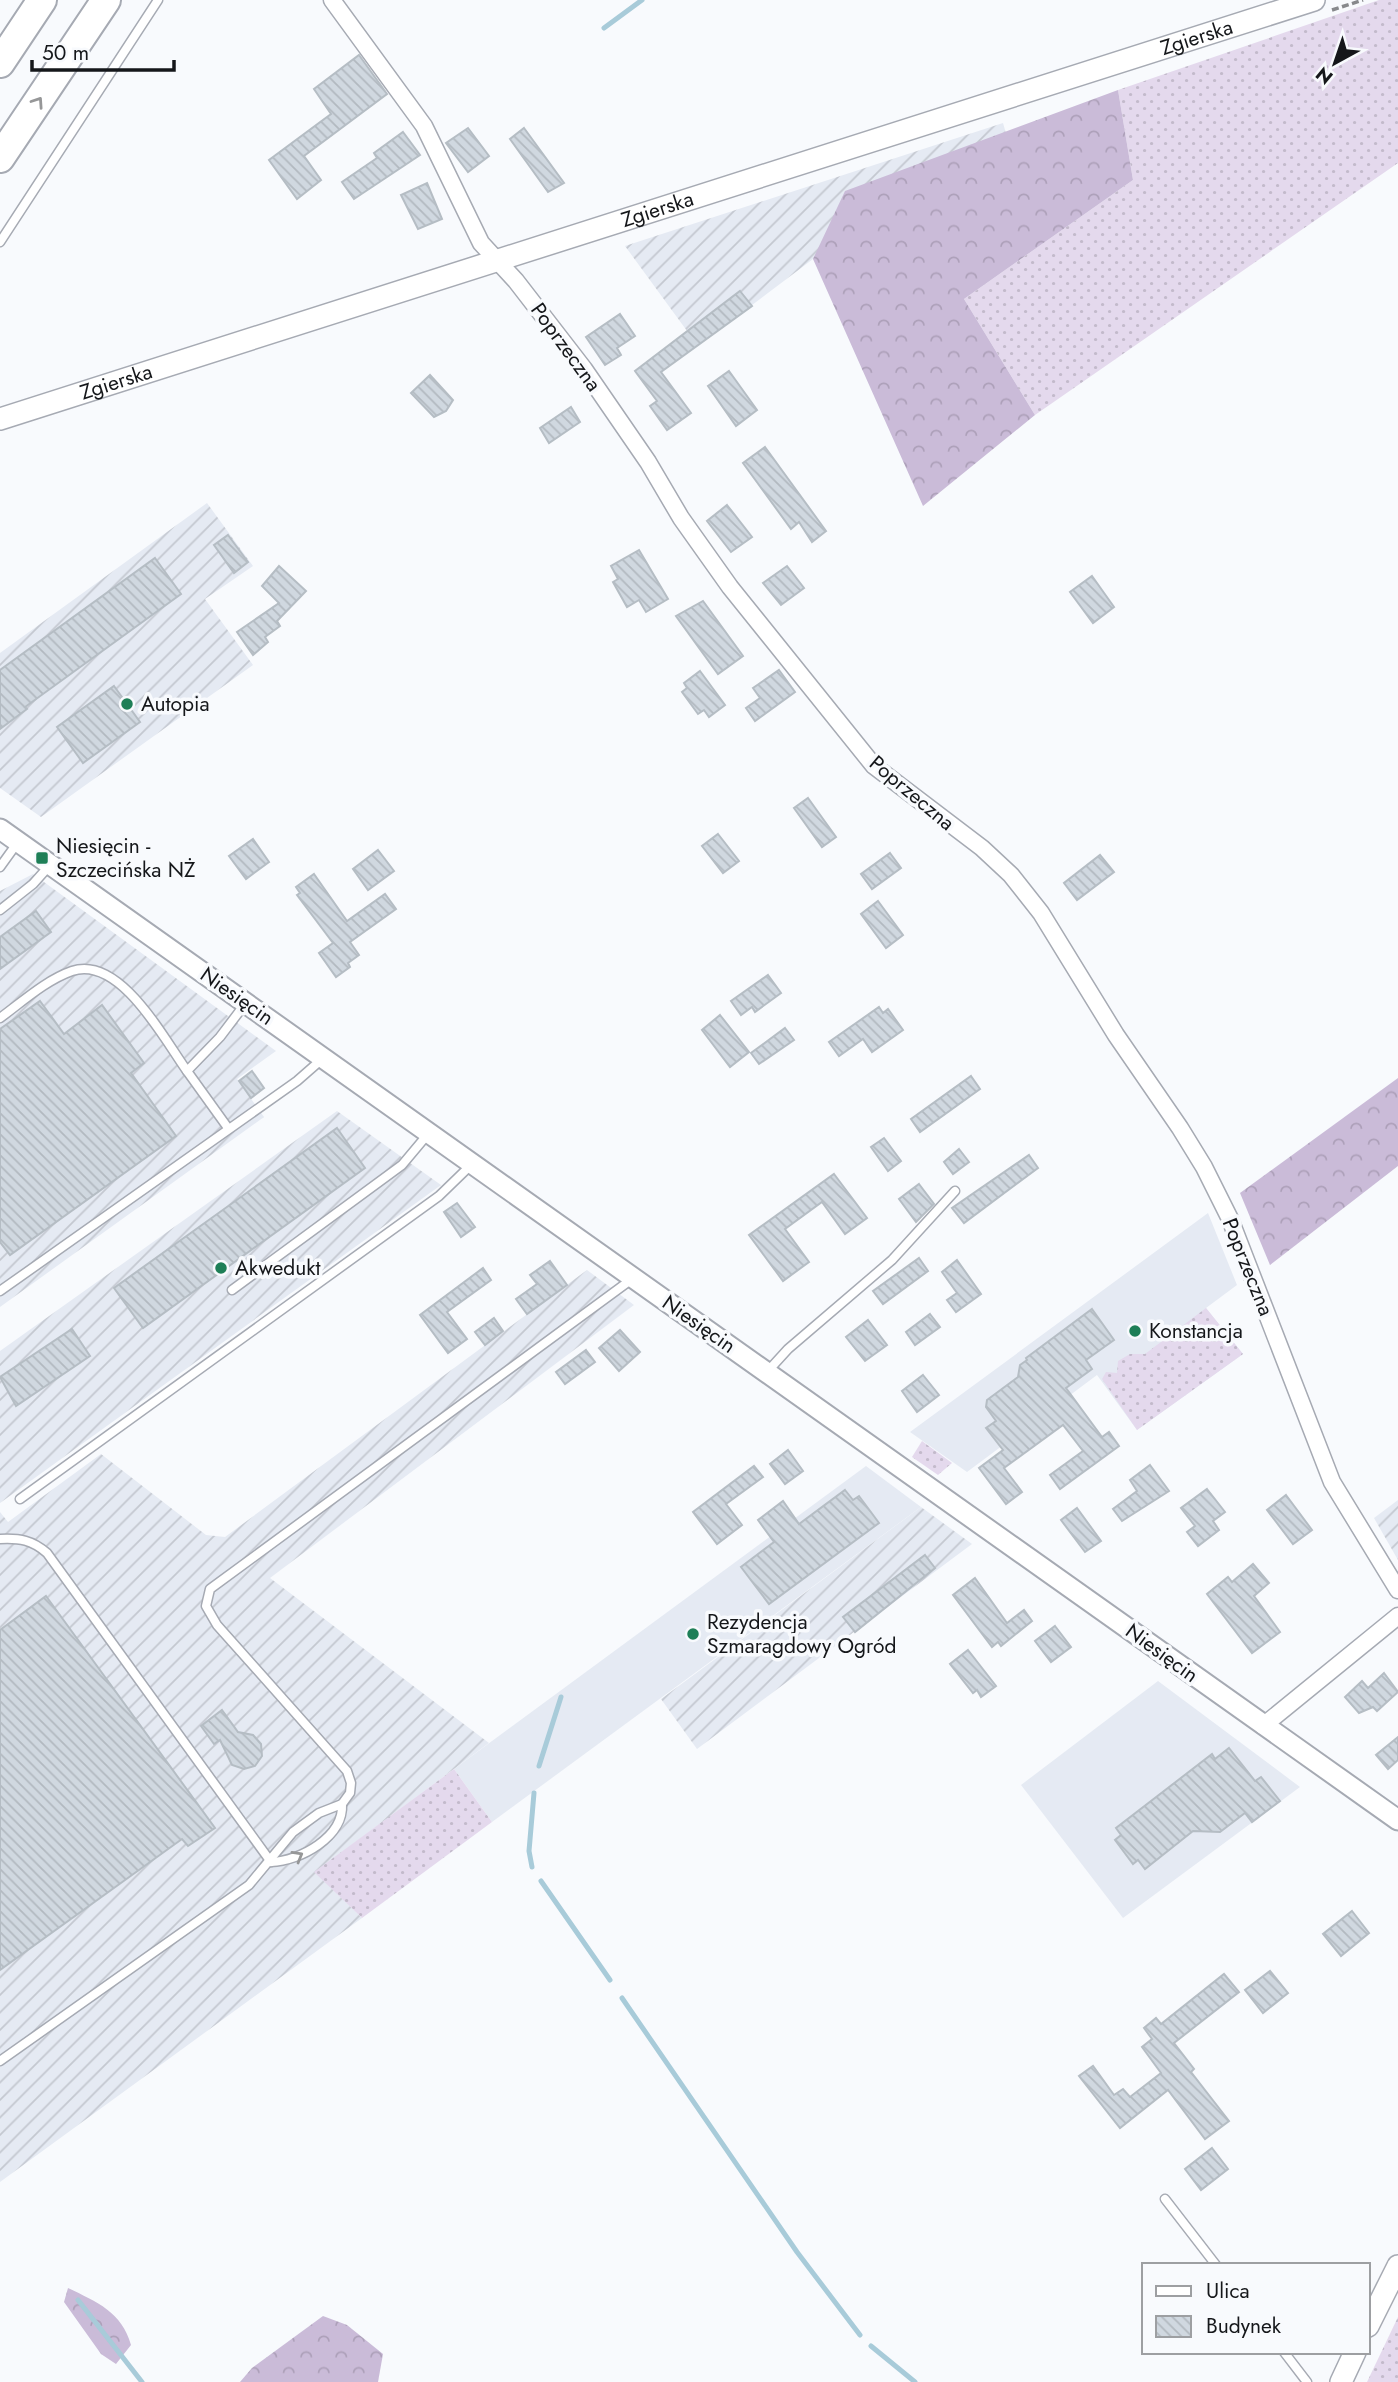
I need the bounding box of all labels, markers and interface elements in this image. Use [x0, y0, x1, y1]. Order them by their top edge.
street label: Zgierska [1157, 12, 1237, 63]
scale bar [32, 28, 173, 72]
north arrow [1300, 28, 1370, 98]
text: 50 m [42, 38, 89, 68]
text: N [1310, 60, 1339, 91]
one-way arrow [30, 96, 43, 109]
street label: Zgierska [618, 184, 697, 235]
street label: Poprzeczna [524, 296, 608, 398]
street label: Zgierska [76, 356, 156, 407]
place label: Autopia [141, 689, 210, 719]
marker: Autopia [119, 696, 135, 712]
street label: Poprzeczna [863, 748, 961, 838]
place label: Niesięcin - Szczecińska NŻ [56, 831, 196, 885]
marker: Niesięcin - Szczecińska NŻ [34, 850, 50, 866]
street label: Niesięcin [194, 960, 280, 1032]
street label: Poprzeczna [1215, 1214, 1281, 1320]
place label: Akwedukt [235, 1253, 320, 1283]
marker: Akwedukt [213, 1260, 229, 1276]
street label: Niesięcin [656, 1288, 742, 1360]
place label: Konstancja [1149, 1316, 1243, 1346]
marker: Konstancja [1127, 1323, 1143, 1339]
place label: Rezydencja Szmaragdowy Ogród [707, 1607, 896, 1661]
street label: Niesięcin [1119, 1616, 1205, 1690]
marker: Rezydencja Szmaragdowy Ogród [685, 1626, 701, 1642]
one-way arrow [291, 1851, 304, 1864]
legend [1142, 2263, 1370, 2354]
text: Ulica [1206, 2276, 1250, 2306]
text: Budynek [1206, 2311, 1282, 2341]

